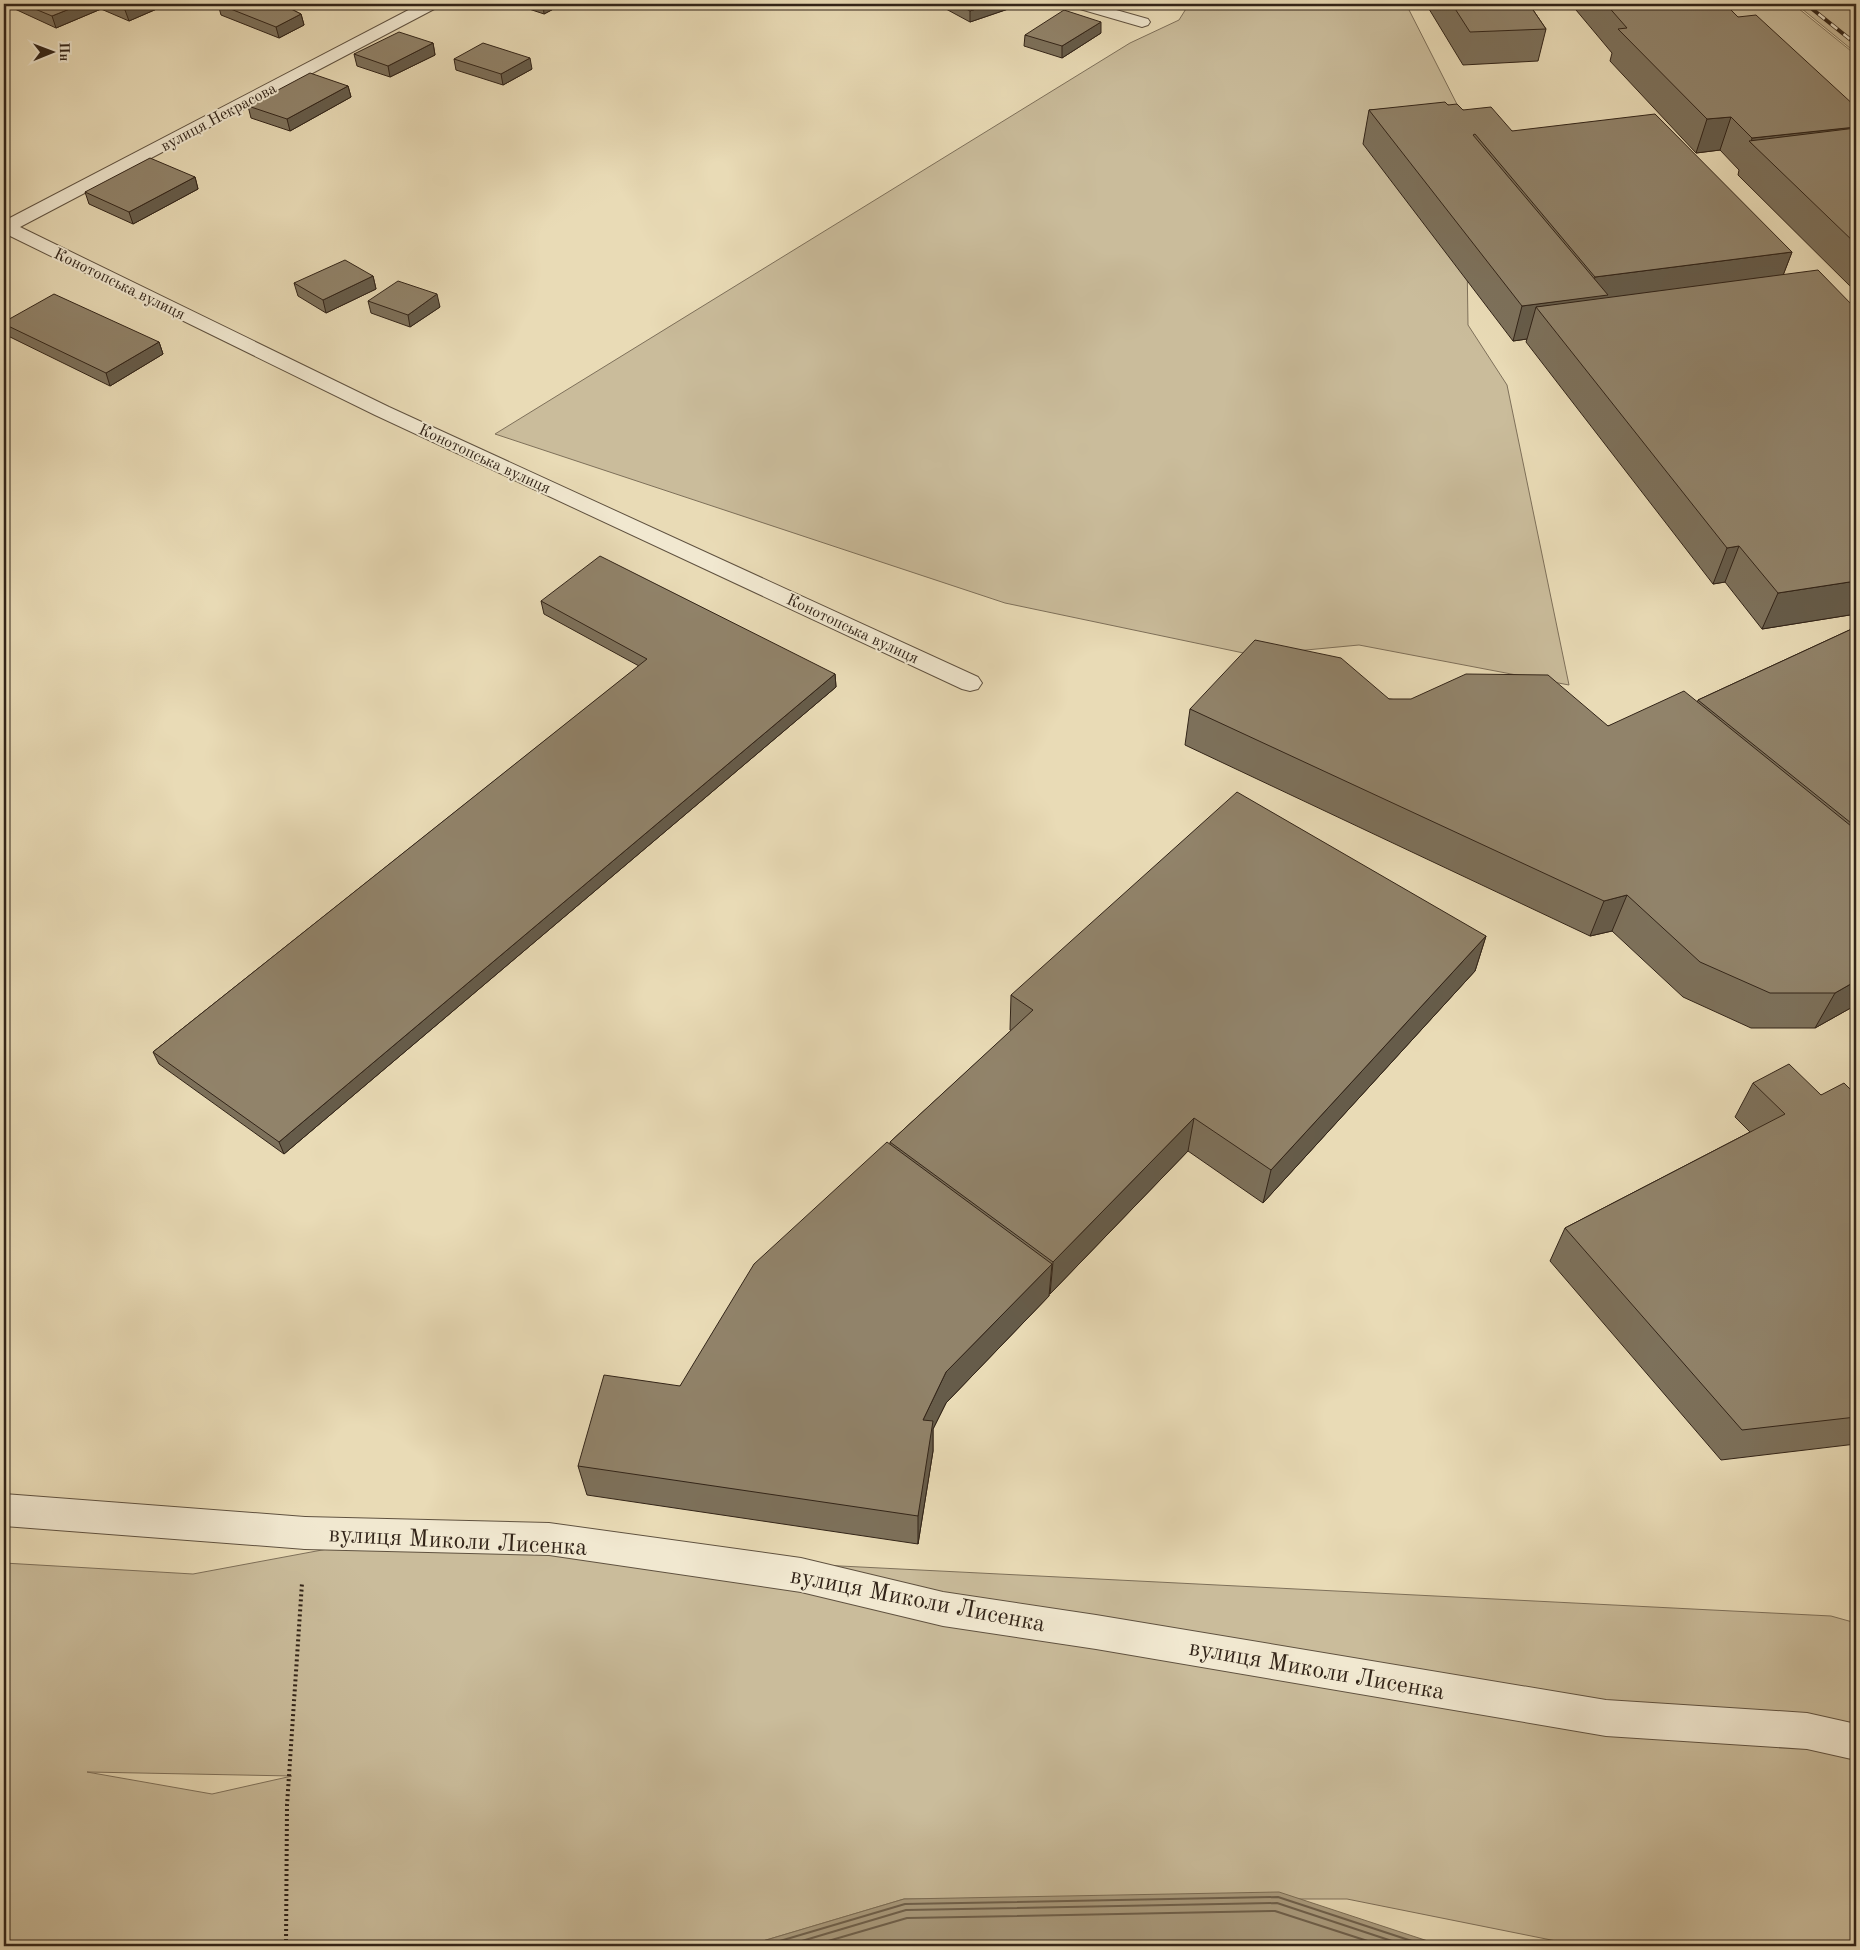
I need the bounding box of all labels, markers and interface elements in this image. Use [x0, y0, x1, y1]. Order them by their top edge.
north arrow [28, 28, 78, 78]
text: Пн [57, 42, 71, 62]
street label: вулиця Некрасова [159, 81, 279, 155]
street label: Конотопська вулиця [51, 246, 187, 323]
street label: Конотопська вулиця [416, 422, 553, 497]
street label: Конотопська вулиця [784, 592, 921, 667]
street label: вулиця Миколи Лисенка [328, 1523, 588, 1561]
street label: вулиця Миколи Лисенка [788, 1564, 1047, 1637]
street label: вулиця Миколи Лисенка [1187, 1637, 1446, 1705]

